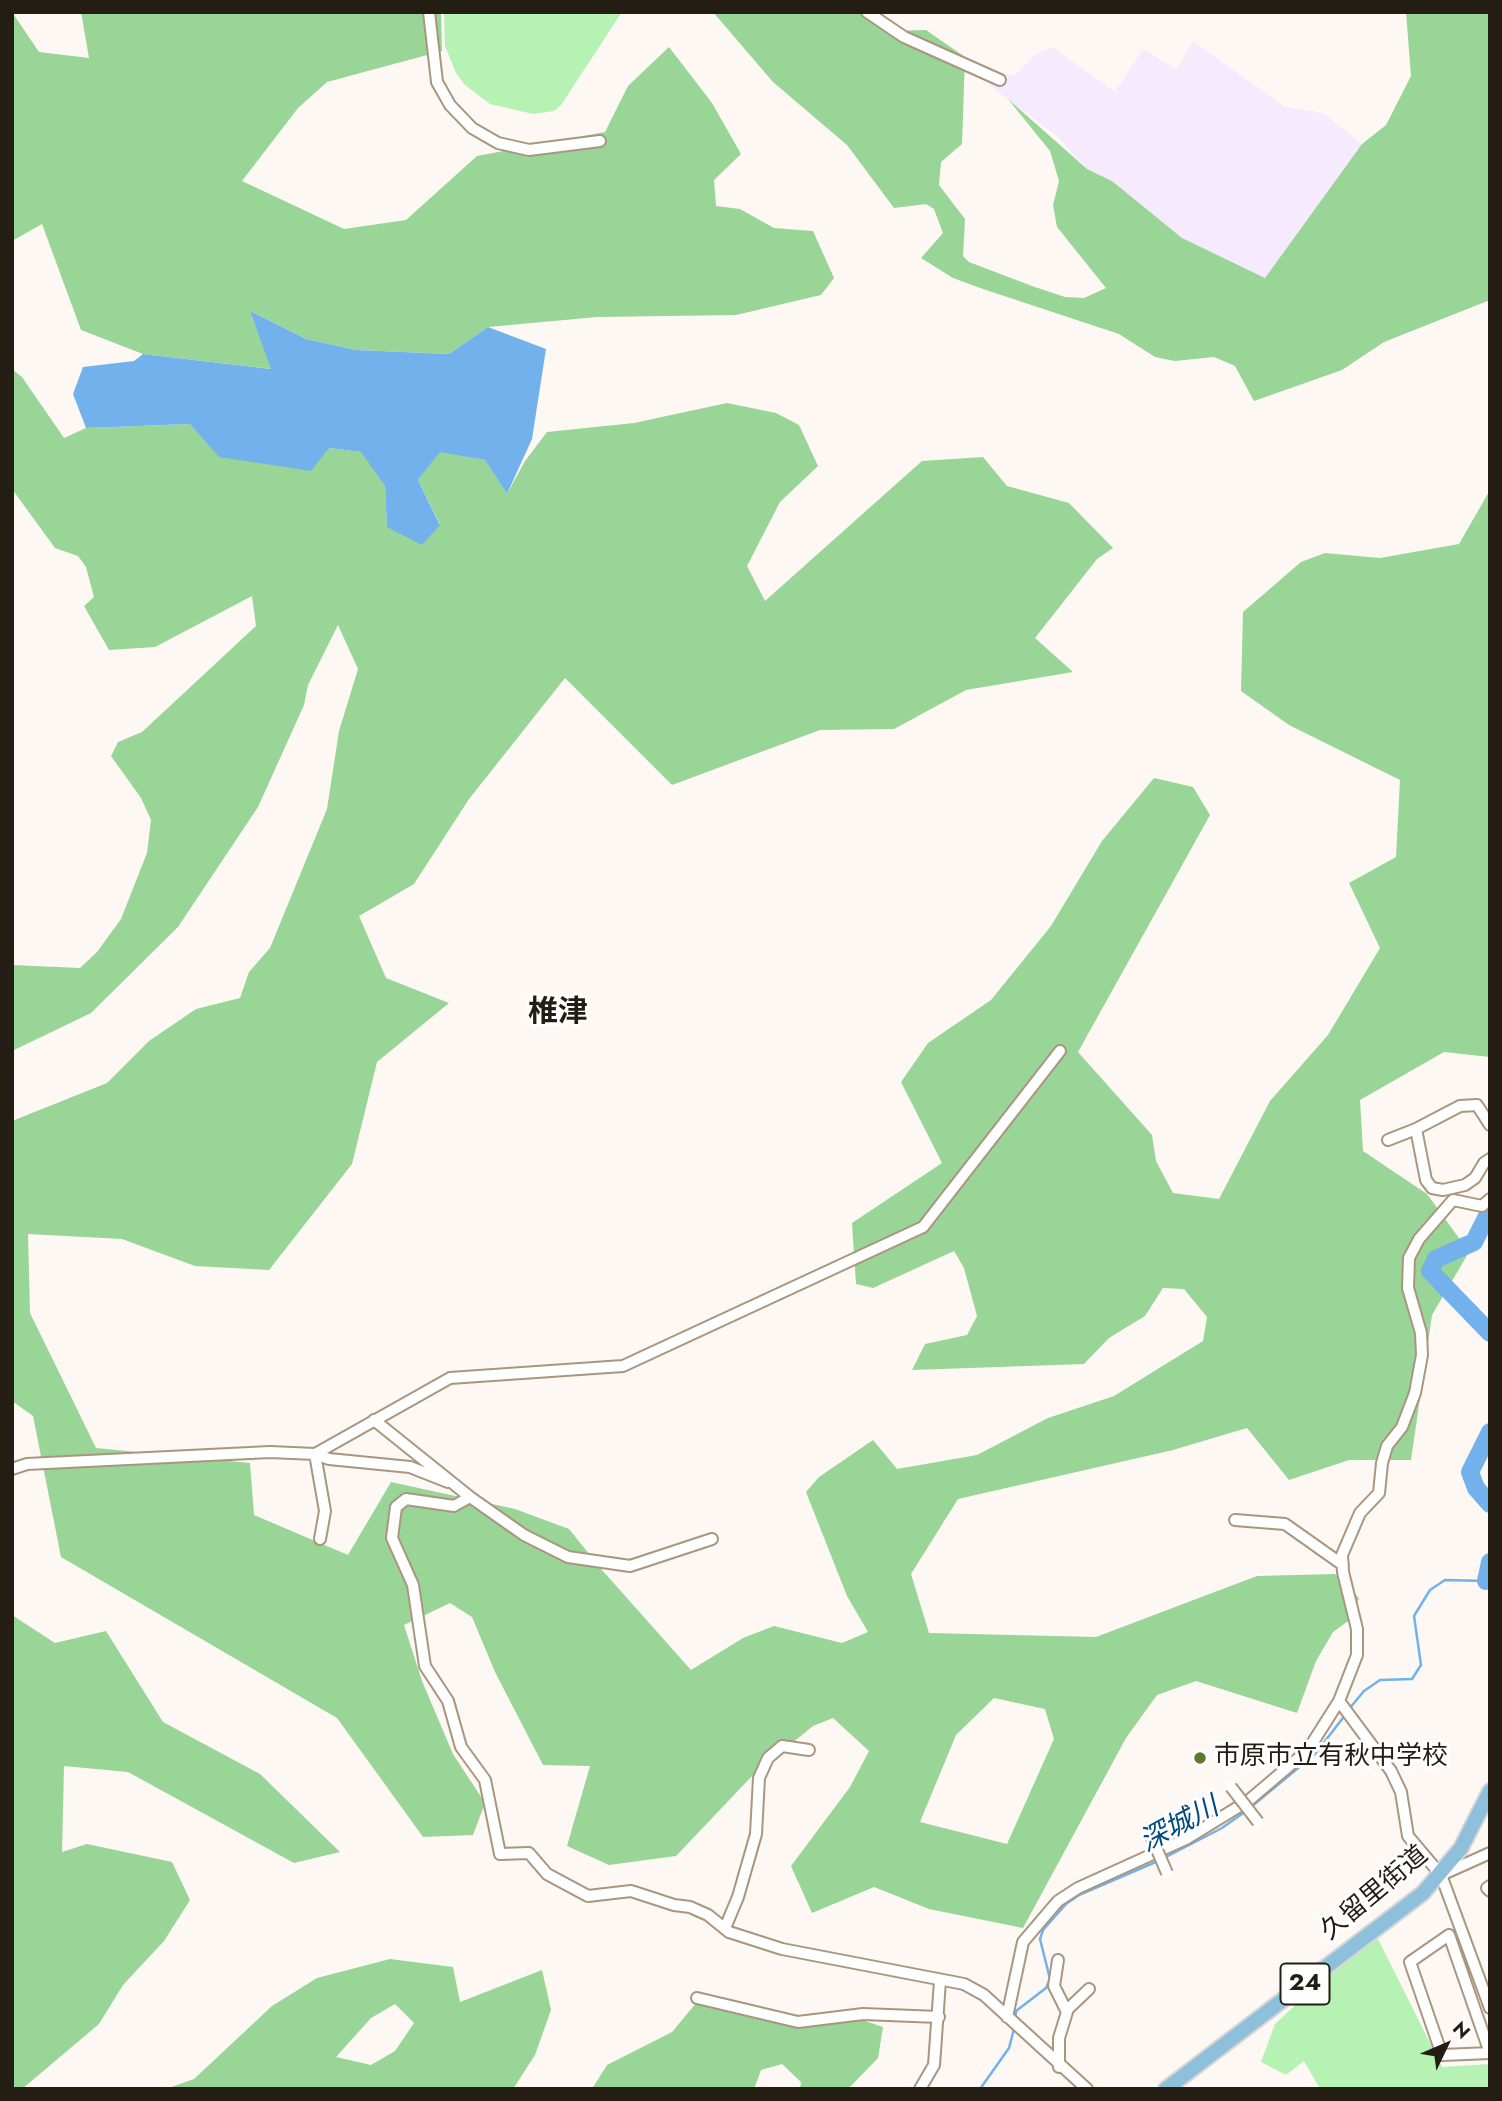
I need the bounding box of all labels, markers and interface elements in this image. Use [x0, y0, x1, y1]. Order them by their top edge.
district label: 椎津 [528, 996, 588, 1032]
place label: 市原市立有秋中学校 [1214, 1742, 1448, 1774]
marker: 市原市立有秋中学校 [1192, 1750, 1208, 1766]
water label: 深城川 [1135, 1791, 1225, 1861]
street label: 久留里街道 [1315, 1840, 1435, 1948]
road number: 24 [1280, 1964, 1330, 2005]
north arrow [1411, 2010, 1481, 2080]
text: N [1447, 2015, 1476, 2045]

